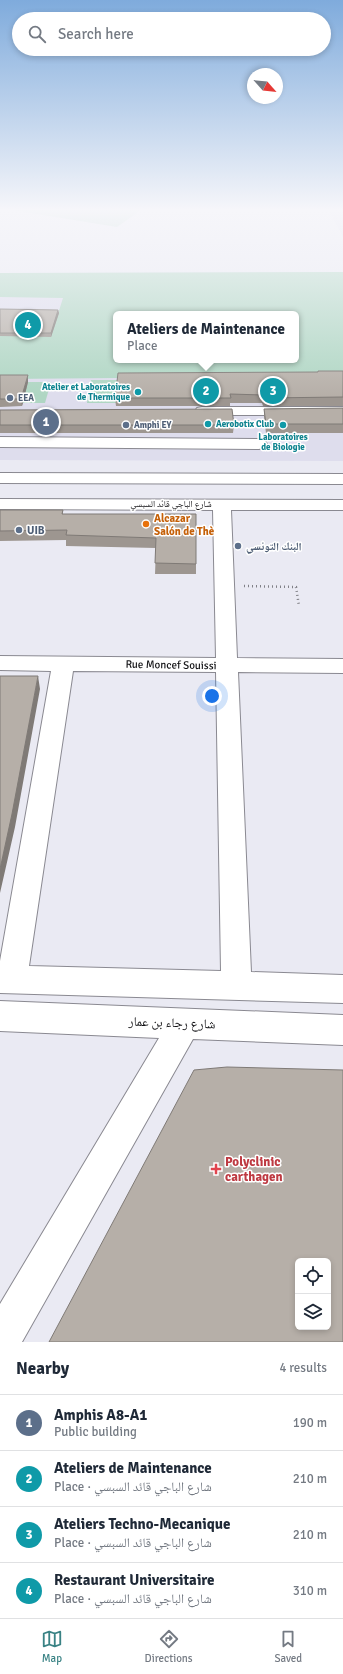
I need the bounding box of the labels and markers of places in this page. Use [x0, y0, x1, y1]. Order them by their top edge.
pin: 4 [15, 310, 41, 340]
pin: 2 [193, 376, 219, 406]
pin: 3 [260, 376, 286, 406]
place label: Atelier et Laboratoires de Thermique [42, 382, 131, 403]
marker: Atelier et Laboratoires de Thermique [133, 387, 143, 397]
marker: EEA [5, 393, 15, 403]
place label: EEA [18, 393, 34, 404]
pin: 1 [33, 407, 59, 437]
marker: Aerobotix Club [203, 419, 213, 429]
place label: Aerobotix Club [216, 419, 274, 430]
marker: Amphi EY [121, 420, 131, 430]
place label: Amphi EY [134, 420, 172, 431]
marker: Laboratoires de Biologie [278, 420, 288, 430]
place label: Laboratoires de Biologie [258, 432, 308, 453]
place label: Alcazar Salón de Thè [154, 512, 215, 538]
marker: Alcazar Salón de Thè [141, 519, 151, 529]
place label: UIB [27, 524, 45, 537]
marker: UIB [14, 525, 24, 535]
place label: البنك التونسي [246, 540, 302, 554]
marker: البنك التونسي [233, 541, 243, 551]
place label: Polyclinic carthagen [225, 1154, 283, 1185]
marker: Polyclinic carthagen [210, 1163, 222, 1175]

